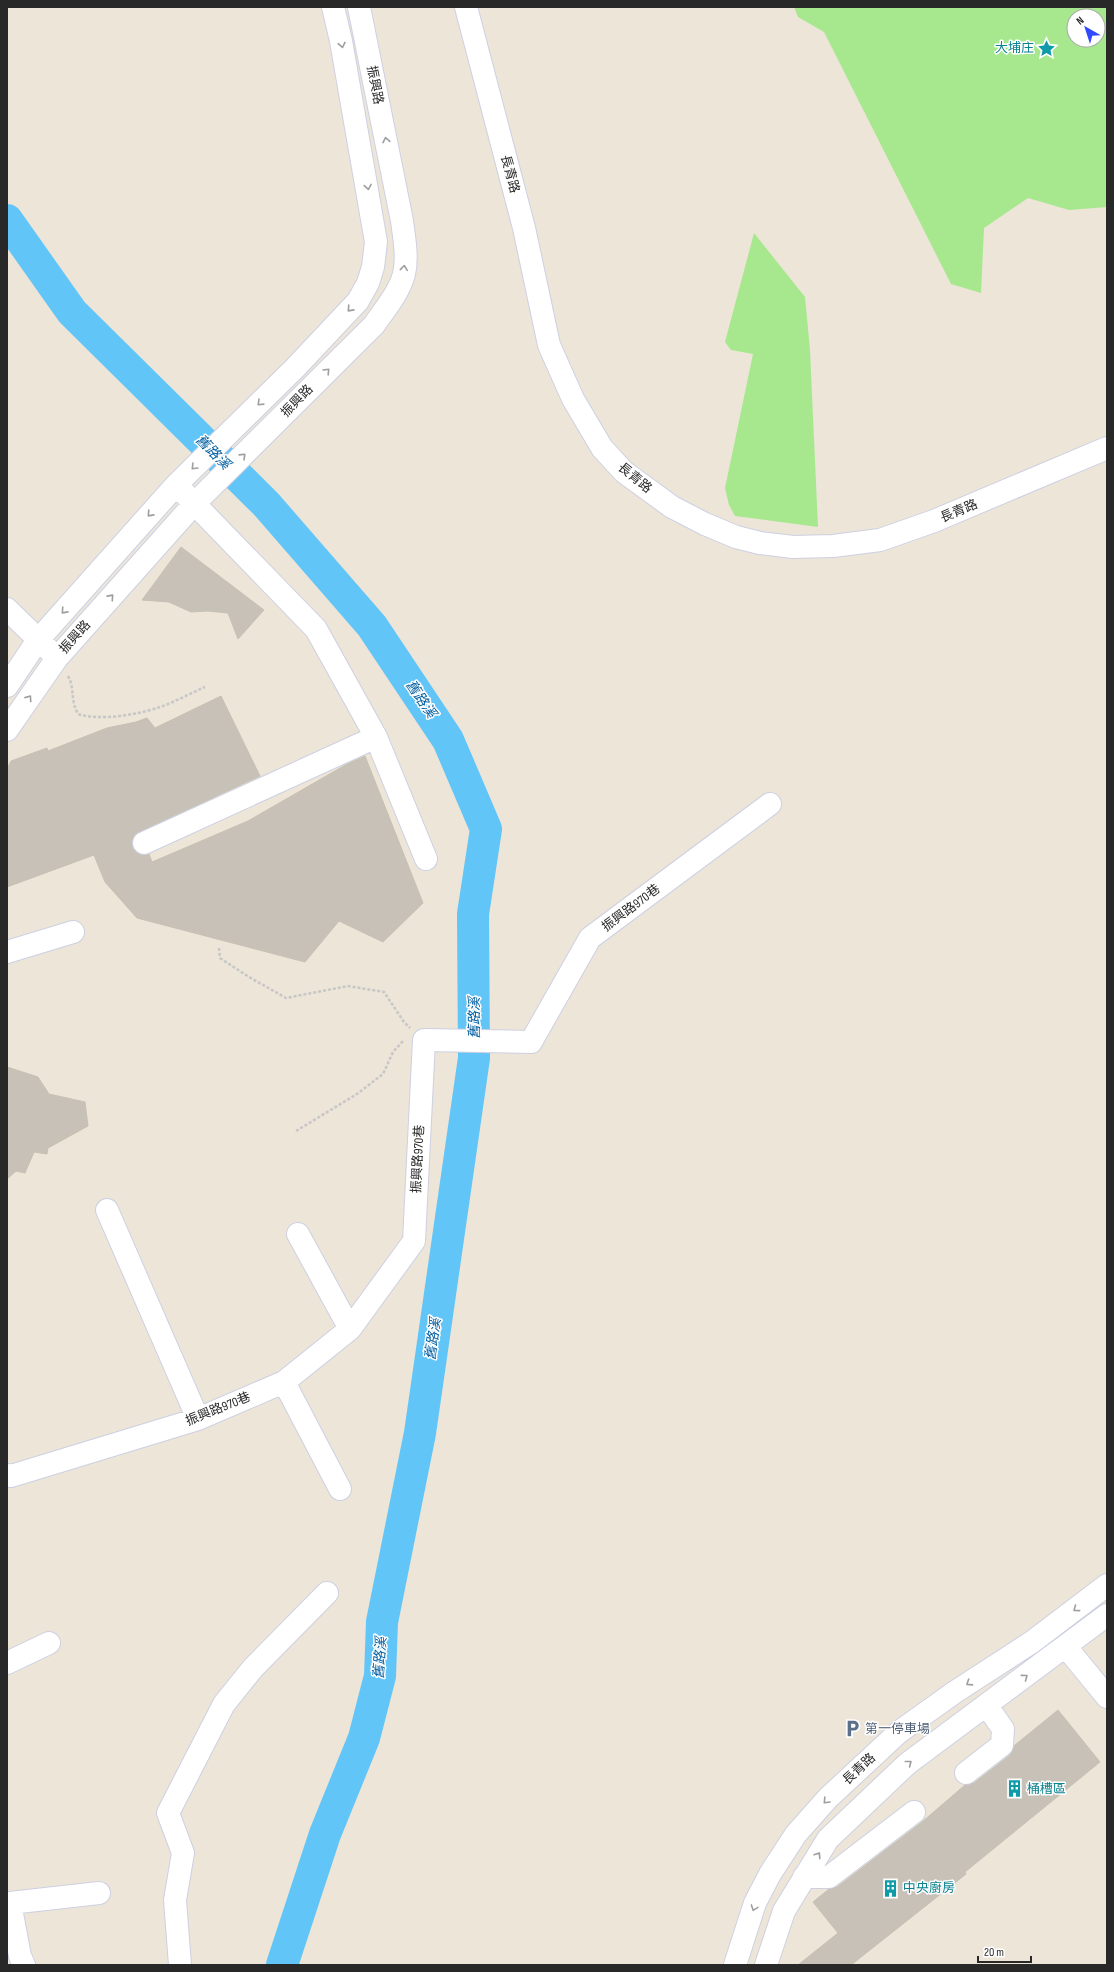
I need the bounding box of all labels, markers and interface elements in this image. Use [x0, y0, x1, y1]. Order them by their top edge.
north arrow [1066, 8, 1106, 48]
text: N [1074, 14, 1086, 28]
place icon: 大埔庄 [1037, 38, 1057, 58]
place label: 大埔庄 [995, 40, 1034, 56]
one-way arrow [337, 42, 346, 48]
street label: 振興路 [363, 64, 387, 106]
one-way arrow [382, 137, 391, 143]
street label: 長青路 [497, 153, 523, 195]
one-way arrow [363, 184, 371, 190]
one-way arrow [399, 265, 408, 271]
one-way arrow [348, 305, 355, 312]
one-way arrow [323, 368, 330, 376]
street label: 振興路 [278, 381, 316, 421]
one-way arrow [257, 398, 265, 406]
water label: 舊路溪 [192, 431, 235, 474]
one-way arrow [238, 454, 246, 461]
street label: 長青路 [615, 460, 655, 496]
one-way arrow [191, 462, 199, 470]
street label: 長青路 [938, 496, 980, 526]
one-way arrow [147, 509, 155, 517]
one-way arrow [106, 595, 113, 602]
one-way arrow [61, 606, 68, 614]
street label: 振興路 [56, 617, 94, 657]
water label: 舊路溪 [402, 677, 441, 723]
one-way arrow [24, 695, 32, 702]
street label: 振興路970巷 [599, 881, 663, 935]
water label: 舊路溪 [466, 995, 483, 1039]
street label: 振興路970巷 [408, 1124, 428, 1194]
water label: 舊路溪 [422, 1315, 445, 1361]
street label: 振興路970巷 [183, 1389, 253, 1429]
one-way arrow [1073, 1604, 1080, 1612]
water label: 舊路溪 [370, 1634, 390, 1680]
one-way arrow [1021, 1675, 1028, 1682]
one-way arrow [966, 1678, 973, 1686]
parking icon: 第一停車場 [842, 1719, 862, 1739]
place label: 第一停車場 [865, 1721, 930, 1737]
street label: 長青路 [839, 1750, 879, 1788]
one-way arrow [905, 1760, 912, 1767]
building icon: 桶槽區 [1004, 1779, 1024, 1799]
place label: 桶槽區 [1027, 1781, 1066, 1797]
one-way arrow [824, 1796, 831, 1803]
one-way arrow [813, 1852, 820, 1859]
building icon: 中央廚房 [880, 1878, 900, 1898]
place label: 中央廚房 [903, 1880, 955, 1896]
one-way arrow [750, 1904, 758, 1911]
scale bar [978, 1938, 1031, 1964]
text: 20 m [984, 1945, 1004, 1960]

